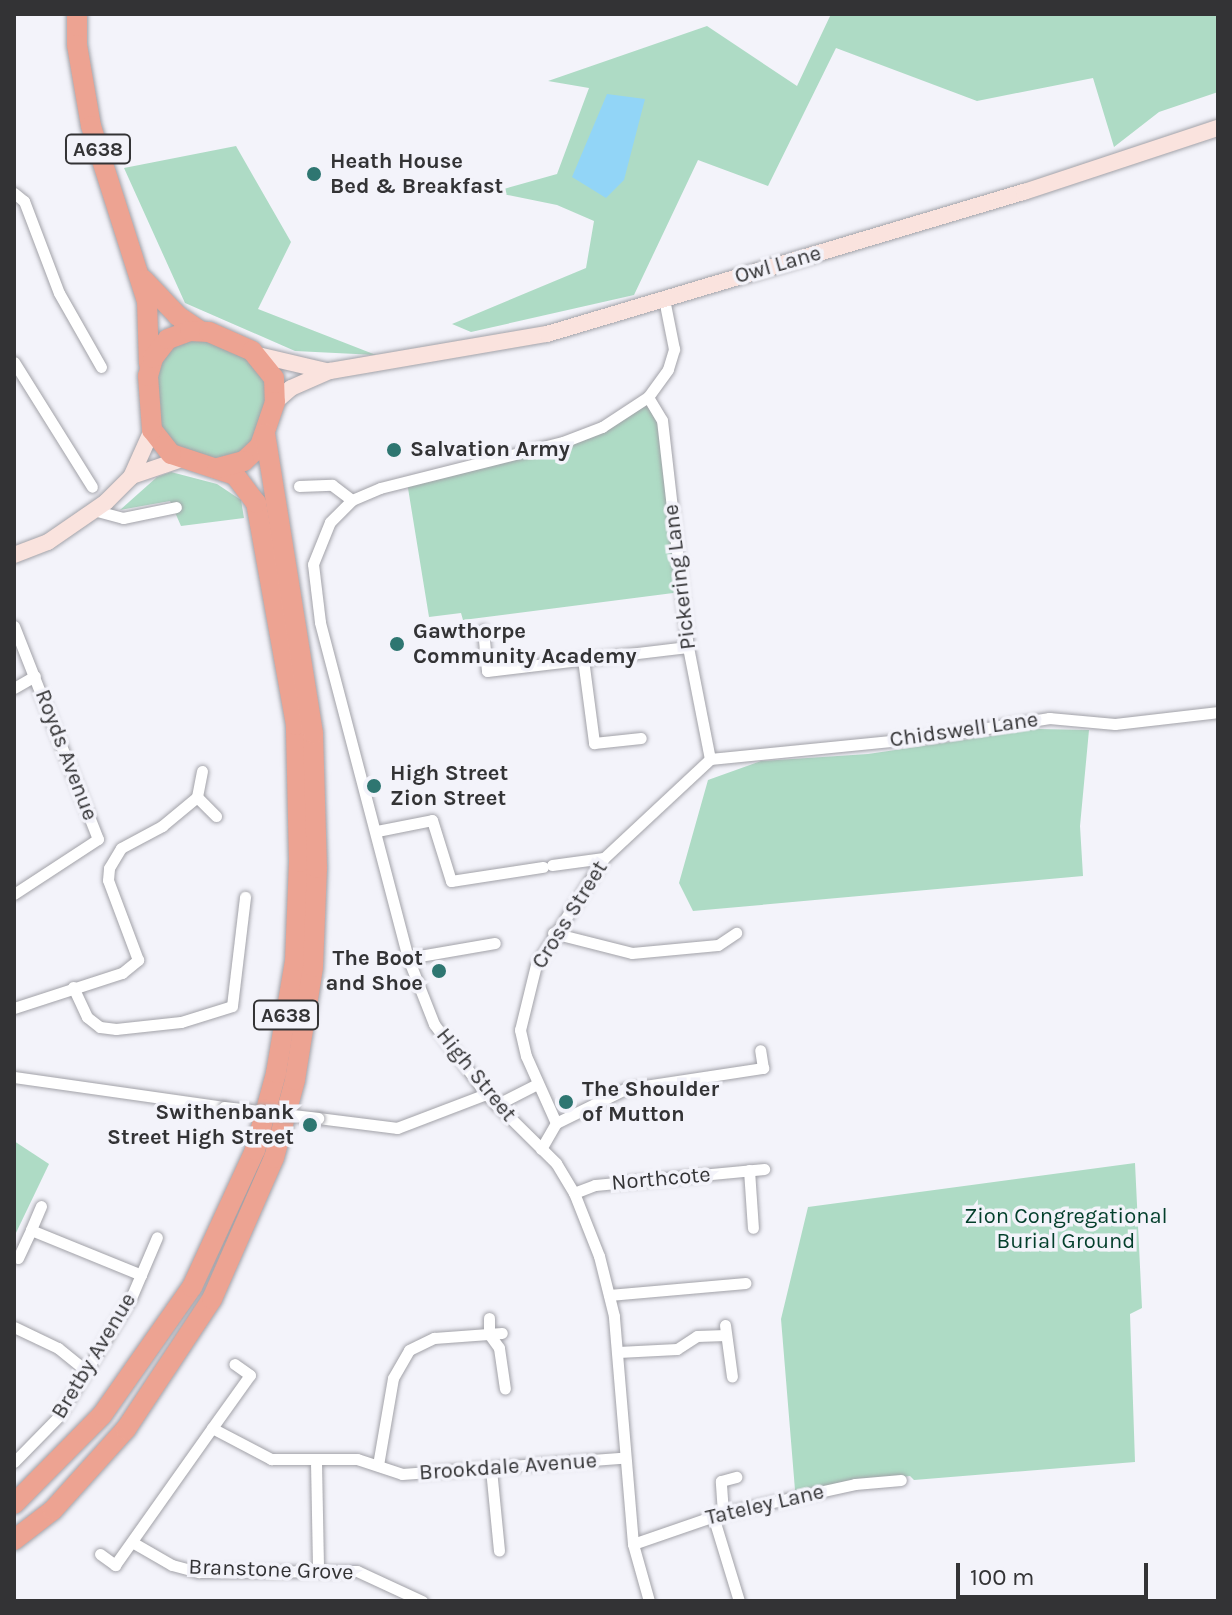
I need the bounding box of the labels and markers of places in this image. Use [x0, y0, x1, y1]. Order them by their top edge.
place label: Heath House Bed & Breakfast [330, 148, 503, 200]
marker: Heath House Bed & Breakfast [305, 165, 323, 183]
place label: Salvation Army [410, 437, 570, 463]
marker: Salvation Army [385, 441, 403, 459]
place label: Gawthorpe Community Academy [413, 618, 637, 670]
marker: Gawthorpe Community Academy [388, 635, 406, 653]
place label: High Street Zion Street [390, 760, 508, 812]
marker: High Street Zion Street [365, 777, 383, 795]
place label: The Boot and Shoe [326, 945, 423, 996]
marker: The Boot and Shoe [430, 962, 448, 980]
place label: The Shoulder of Mutton [582, 1076, 719, 1128]
marker: The Shoulder of Mutton [557, 1093, 575, 1111]
place label: Swithenbank Street High Street [107, 1099, 294, 1150]
marker: Swithenbank Street High Street [301, 1116, 319, 1134]

